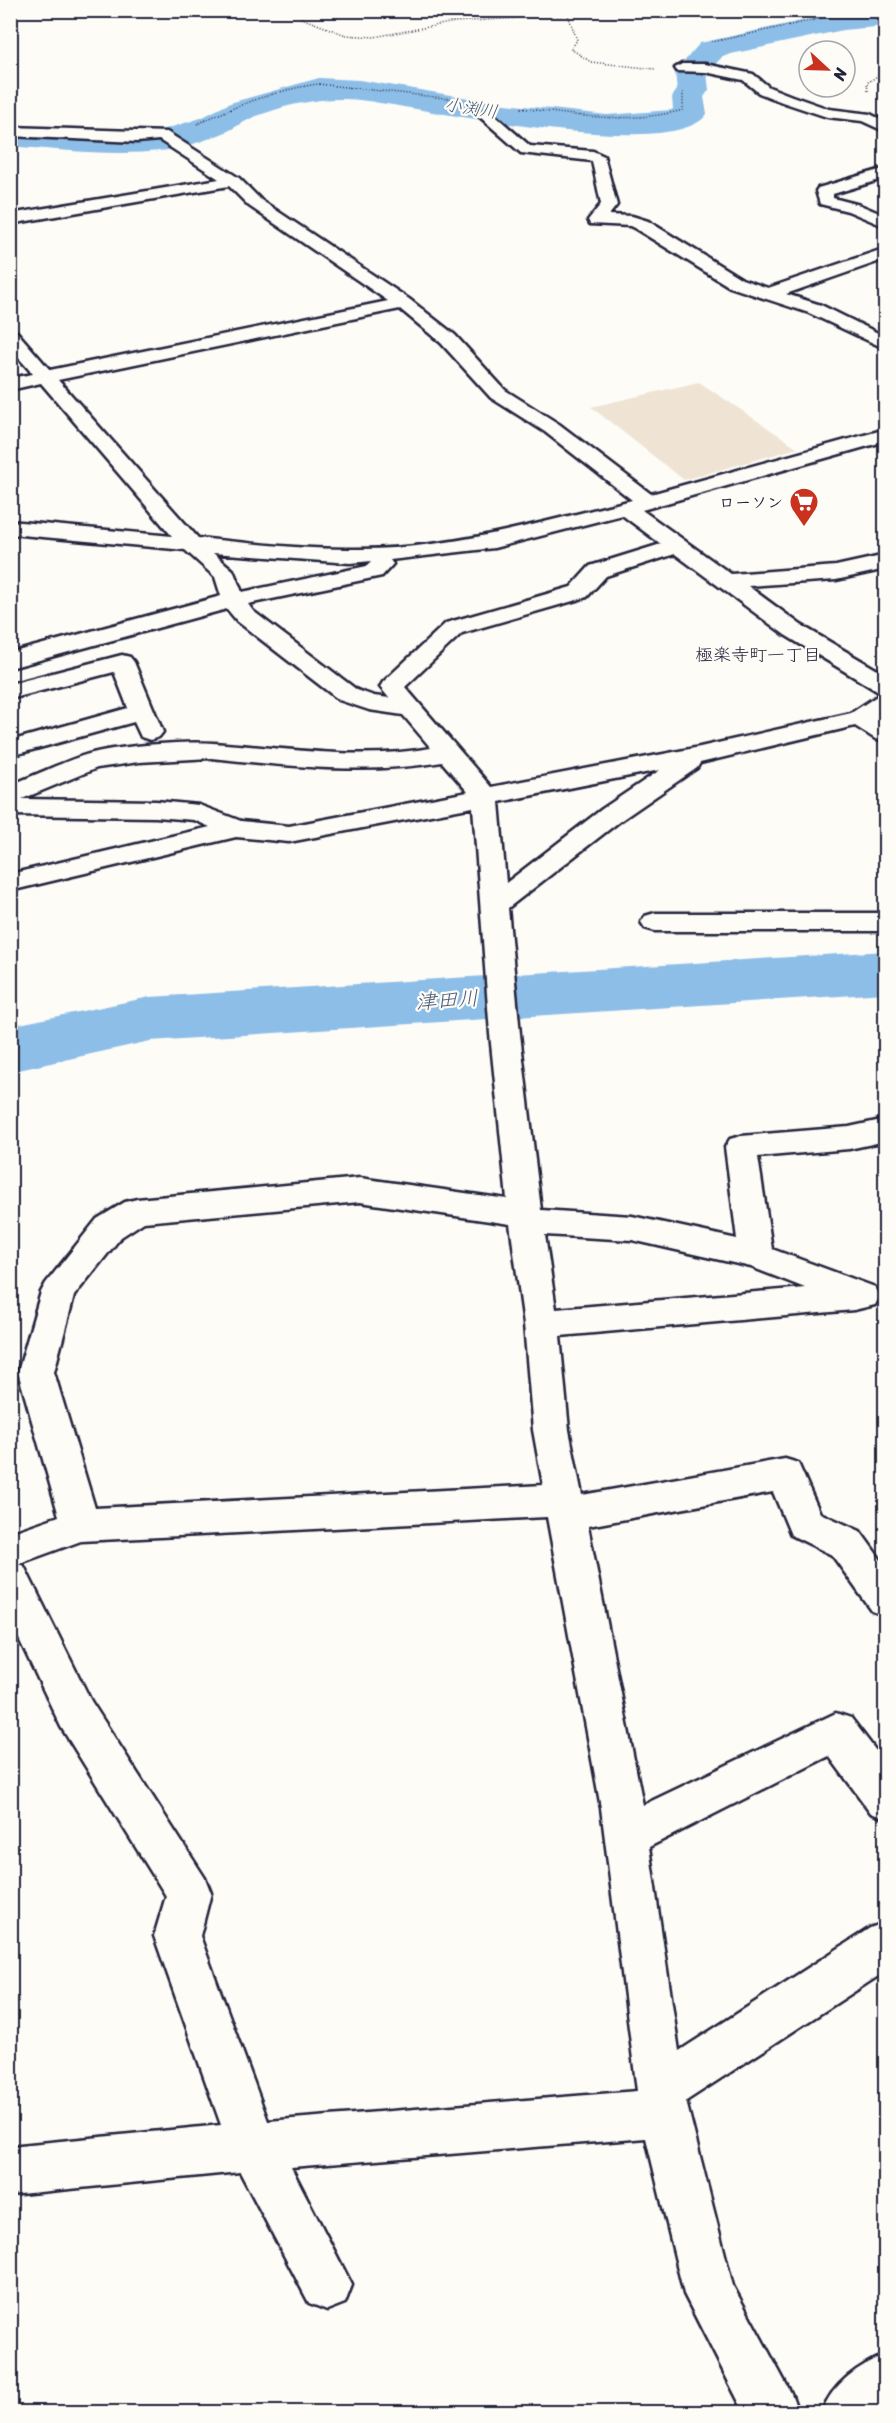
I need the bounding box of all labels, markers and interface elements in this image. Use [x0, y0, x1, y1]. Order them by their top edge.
north arrow [797, 39, 857, 99]
text: N [825, 63, 856, 86]
water label: 小渕川 [442, 88, 500, 128]
supermarket icon: ローソン [788, 486, 820, 528]
place label: ローソン [719, 488, 783, 517]
district label: 極楽寺町一丁目 [695, 639, 821, 671]
water label: 津田川 [414, 979, 480, 1021]

